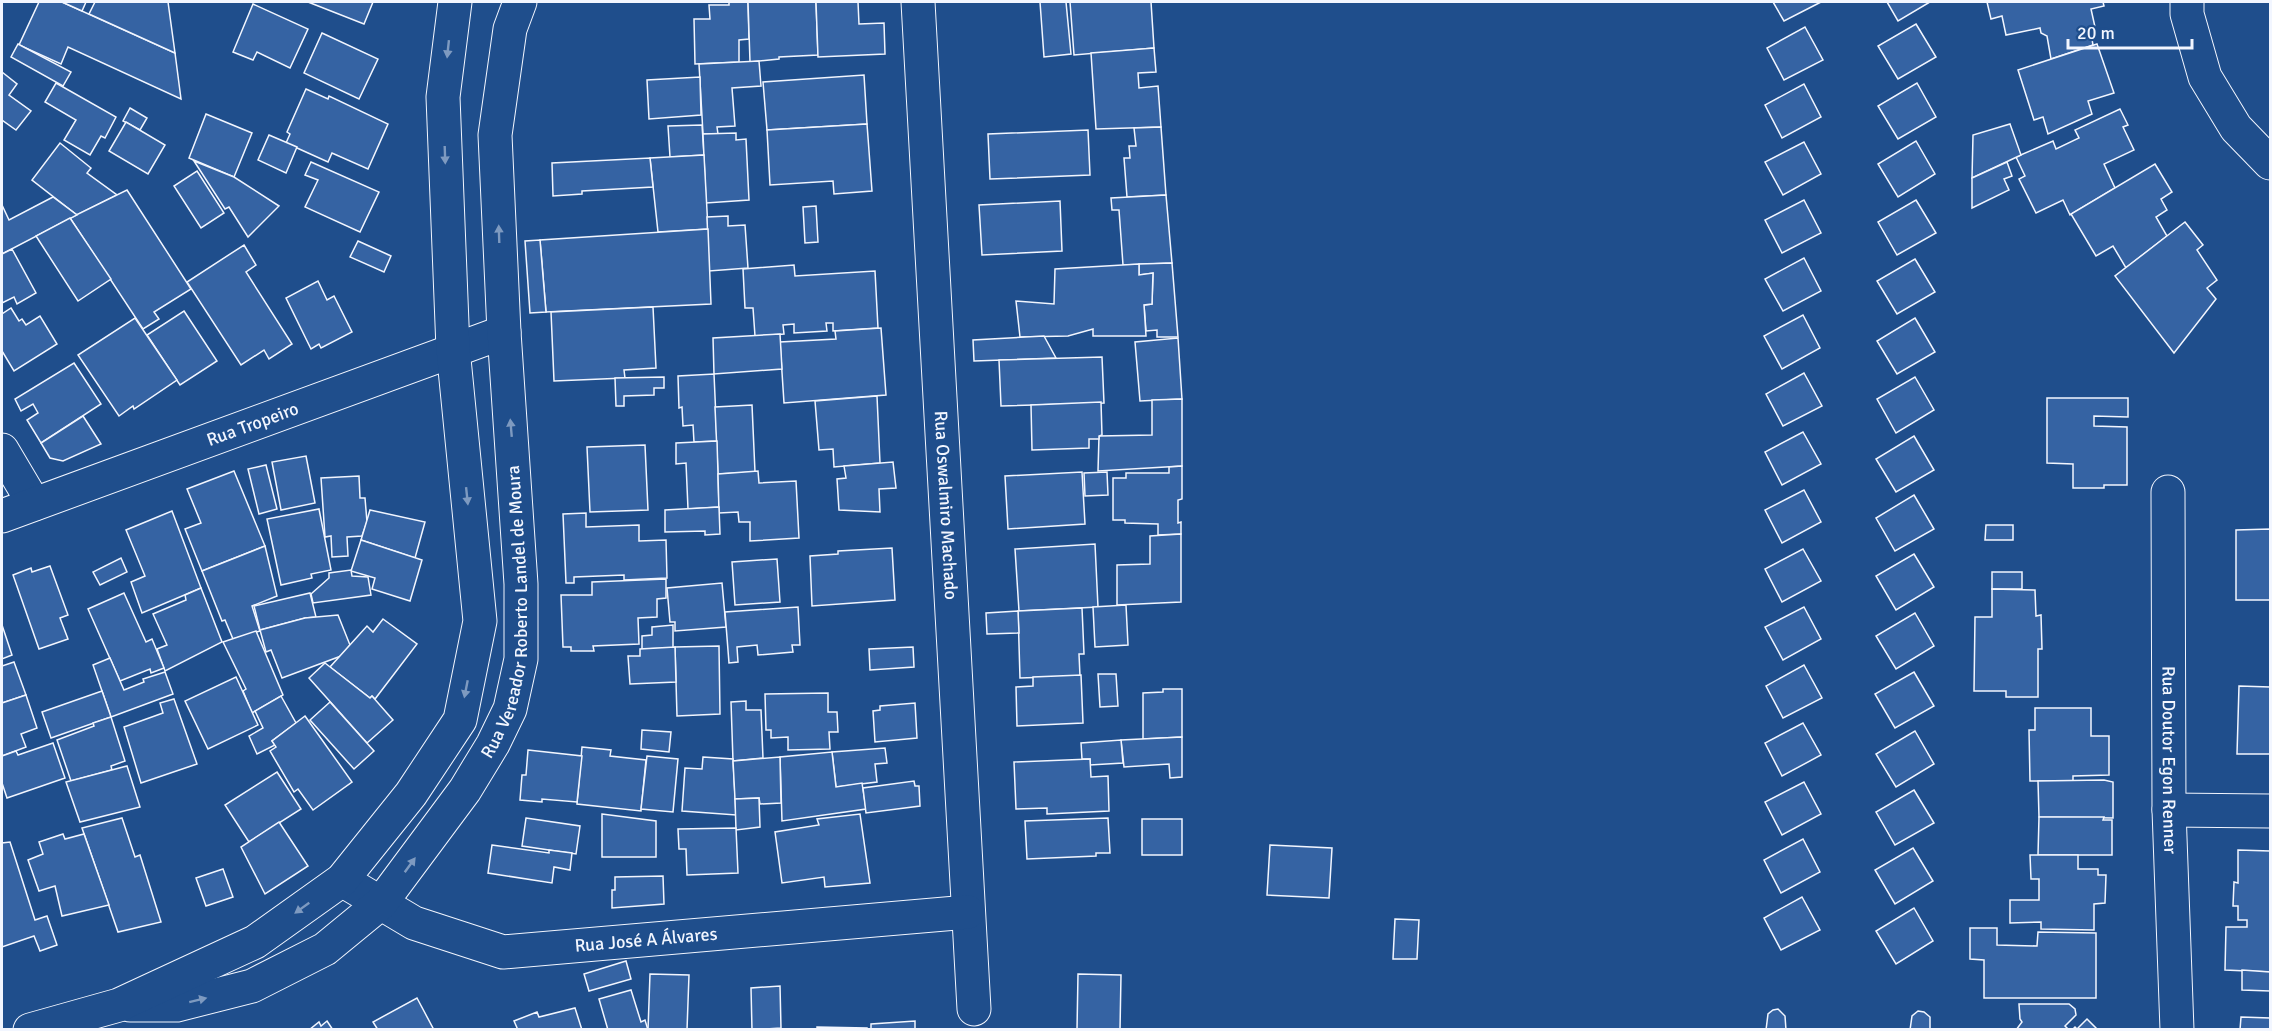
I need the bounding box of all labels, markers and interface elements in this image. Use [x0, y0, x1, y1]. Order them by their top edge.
scale bar [2068, 12, 2192, 50]
text: 20 m [2077, 22, 2115, 44]
one-way arrow [443, 39, 453, 58]
one-way arrow [441, 146, 450, 165]
one-way arrow [495, 224, 504, 243]
street label: Rua Tropeiro [204, 397, 302, 451]
street label: Rua Oswalmiro Machado [930, 410, 962, 600]
one-way arrow [506, 419, 516, 438]
street label: Rua Vereador Roberto Landel de Moura [476, 465, 532, 762]
one-way arrow [462, 487, 472, 506]
street label: Rua Doutor Egon Renner [2158, 666, 2182, 855]
one-way arrow [461, 680, 470, 699]
one-way arrow [403, 857, 415, 872]
one-way arrow [295, 902, 311, 914]
street label: Rua José A Álvares [574, 923, 718, 957]
one-way arrow [189, 994, 207, 1004]

